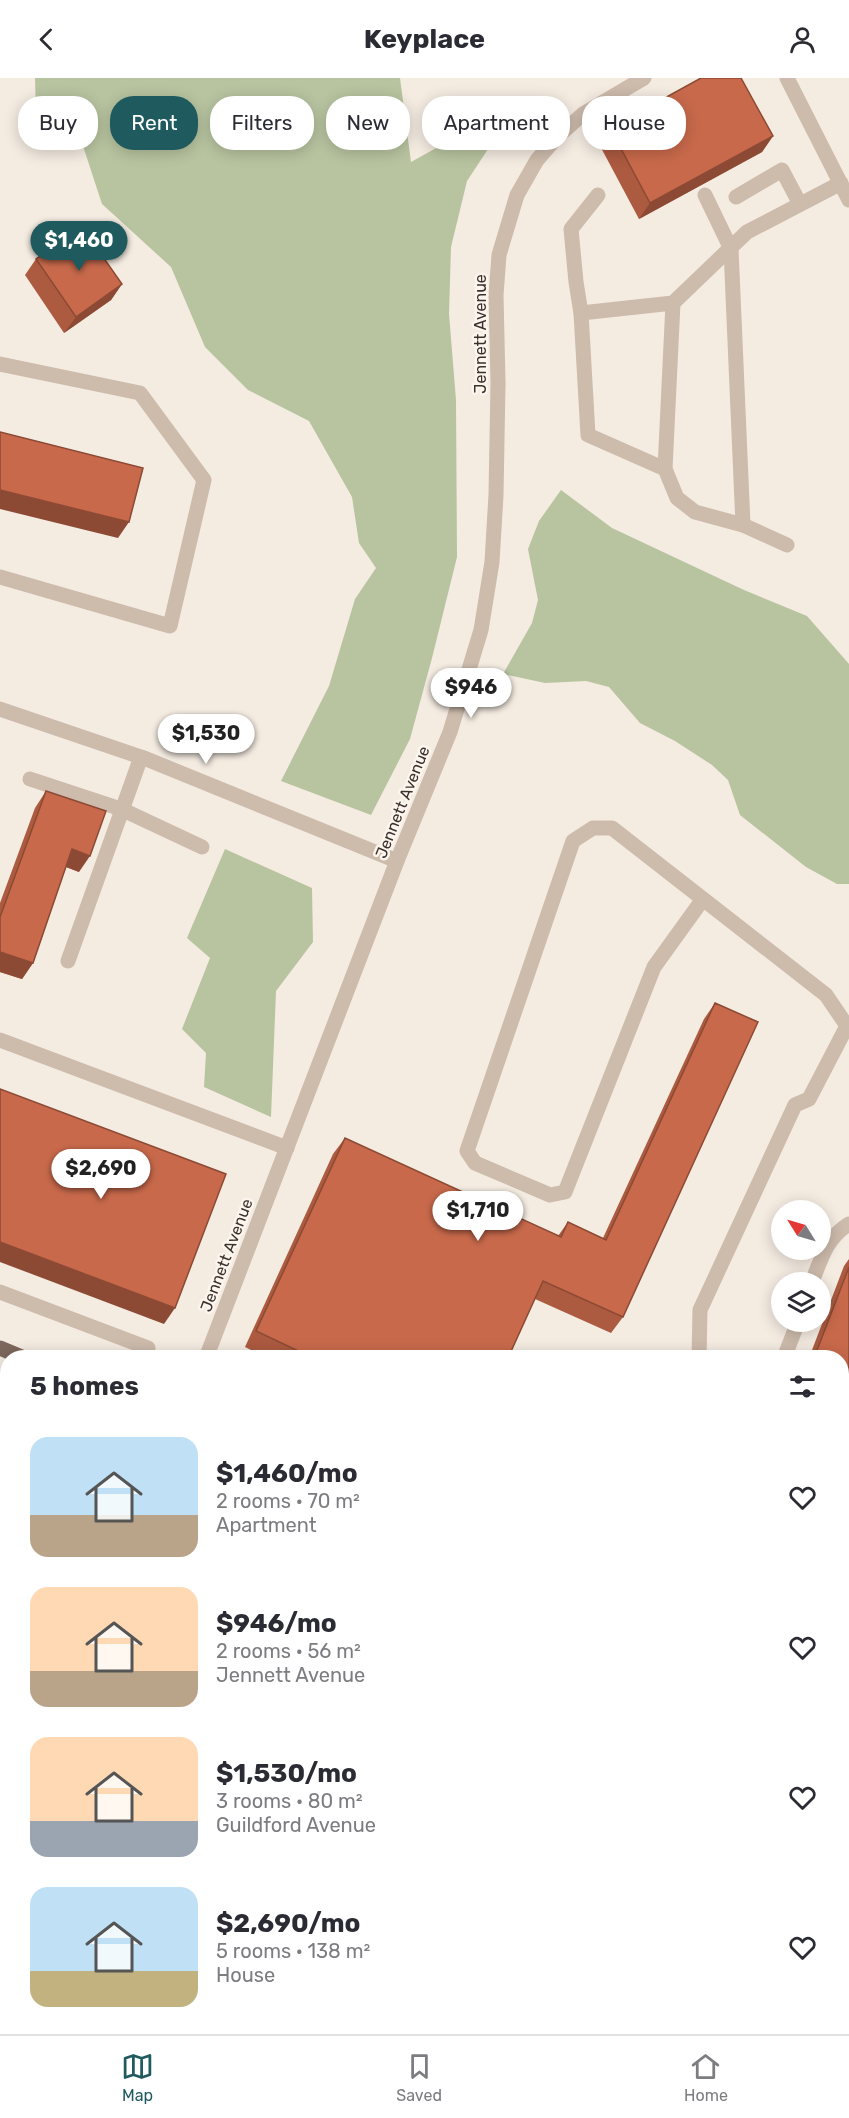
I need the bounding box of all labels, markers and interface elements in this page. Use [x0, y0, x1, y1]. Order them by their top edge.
icon: back [30, 23, 63, 56]
text: Keyplace [364, 23, 485, 55]
icon: person [786, 23, 819, 56]
chip: Buy [18, 96, 98, 150]
chip: Rent [110, 96, 198, 150]
chip: Filters [210, 96, 314, 150]
chip: New [326, 96, 410, 150]
chip: Apartment [422, 96, 570, 150]
chip: House [582, 96, 686, 150]
pin: $1,460 [30, 221, 128, 272]
text: $1,460 [45, 228, 114, 252]
street label: Jennett Avenue [471, 274, 490, 394]
pin: $946 [435, 668, 507, 719]
text: $946 [445, 675, 497, 699]
pin: $1,530 [157, 714, 255, 765]
text: $1,530 [172, 721, 240, 745]
street label: Jennett Avenue [371, 743, 434, 861]
pin: $2,690 [52, 1149, 150, 1200]
text: $2,690 [65, 1156, 137, 1180]
pin: $1,710 [429, 1191, 527, 1242]
street label: Jennett Avenue [196, 1196, 257, 1314]
text: $1,710 [446, 1198, 510, 1222]
north arrow [771, 1200, 831, 1260]
map controls [771, 1200, 831, 1332]
button: layers [771, 1272, 831, 1332]
icon: filters [786, 1370, 819, 1403]
text: 5 homes [30, 1371, 139, 1402]
text: $1,460/mo [216, 1458, 358, 1489]
icon: home [78, 1461, 150, 1533]
icon: heart [786, 1481, 819, 1514]
text: 2 rooms · 70 m² [216, 1489, 360, 1513]
text: Apartment [216, 1513, 317, 1537]
text: $946/mo [216, 1608, 337, 1639]
icon: home [78, 1611, 150, 1683]
icon: heart [786, 1631, 819, 1664]
text: 2 rooms · 56 m² [216, 1639, 361, 1663]
text: Jennett Avenue [216, 1663, 365, 1687]
text: $1,530/mo [216, 1758, 357, 1789]
icon: home [78, 1761, 150, 1833]
icon: heart [786, 1781, 819, 1814]
text: 3 rooms · 80 m² [216, 1789, 363, 1813]
text: Guildford Avenue [216, 1813, 376, 1837]
text: $2,690/mo [216, 1908, 360, 1939]
icon: home [78, 1911, 150, 1983]
icon: heart [786, 1931, 819, 1964]
text: 5 rooms · 138 m² [216, 1939, 370, 1963]
text: House [216, 1963, 275, 1987]
tab: Map [121, 2050, 154, 2105]
tab: Saved [396, 2050, 442, 2105]
tab: Home [684, 2050, 728, 2105]

